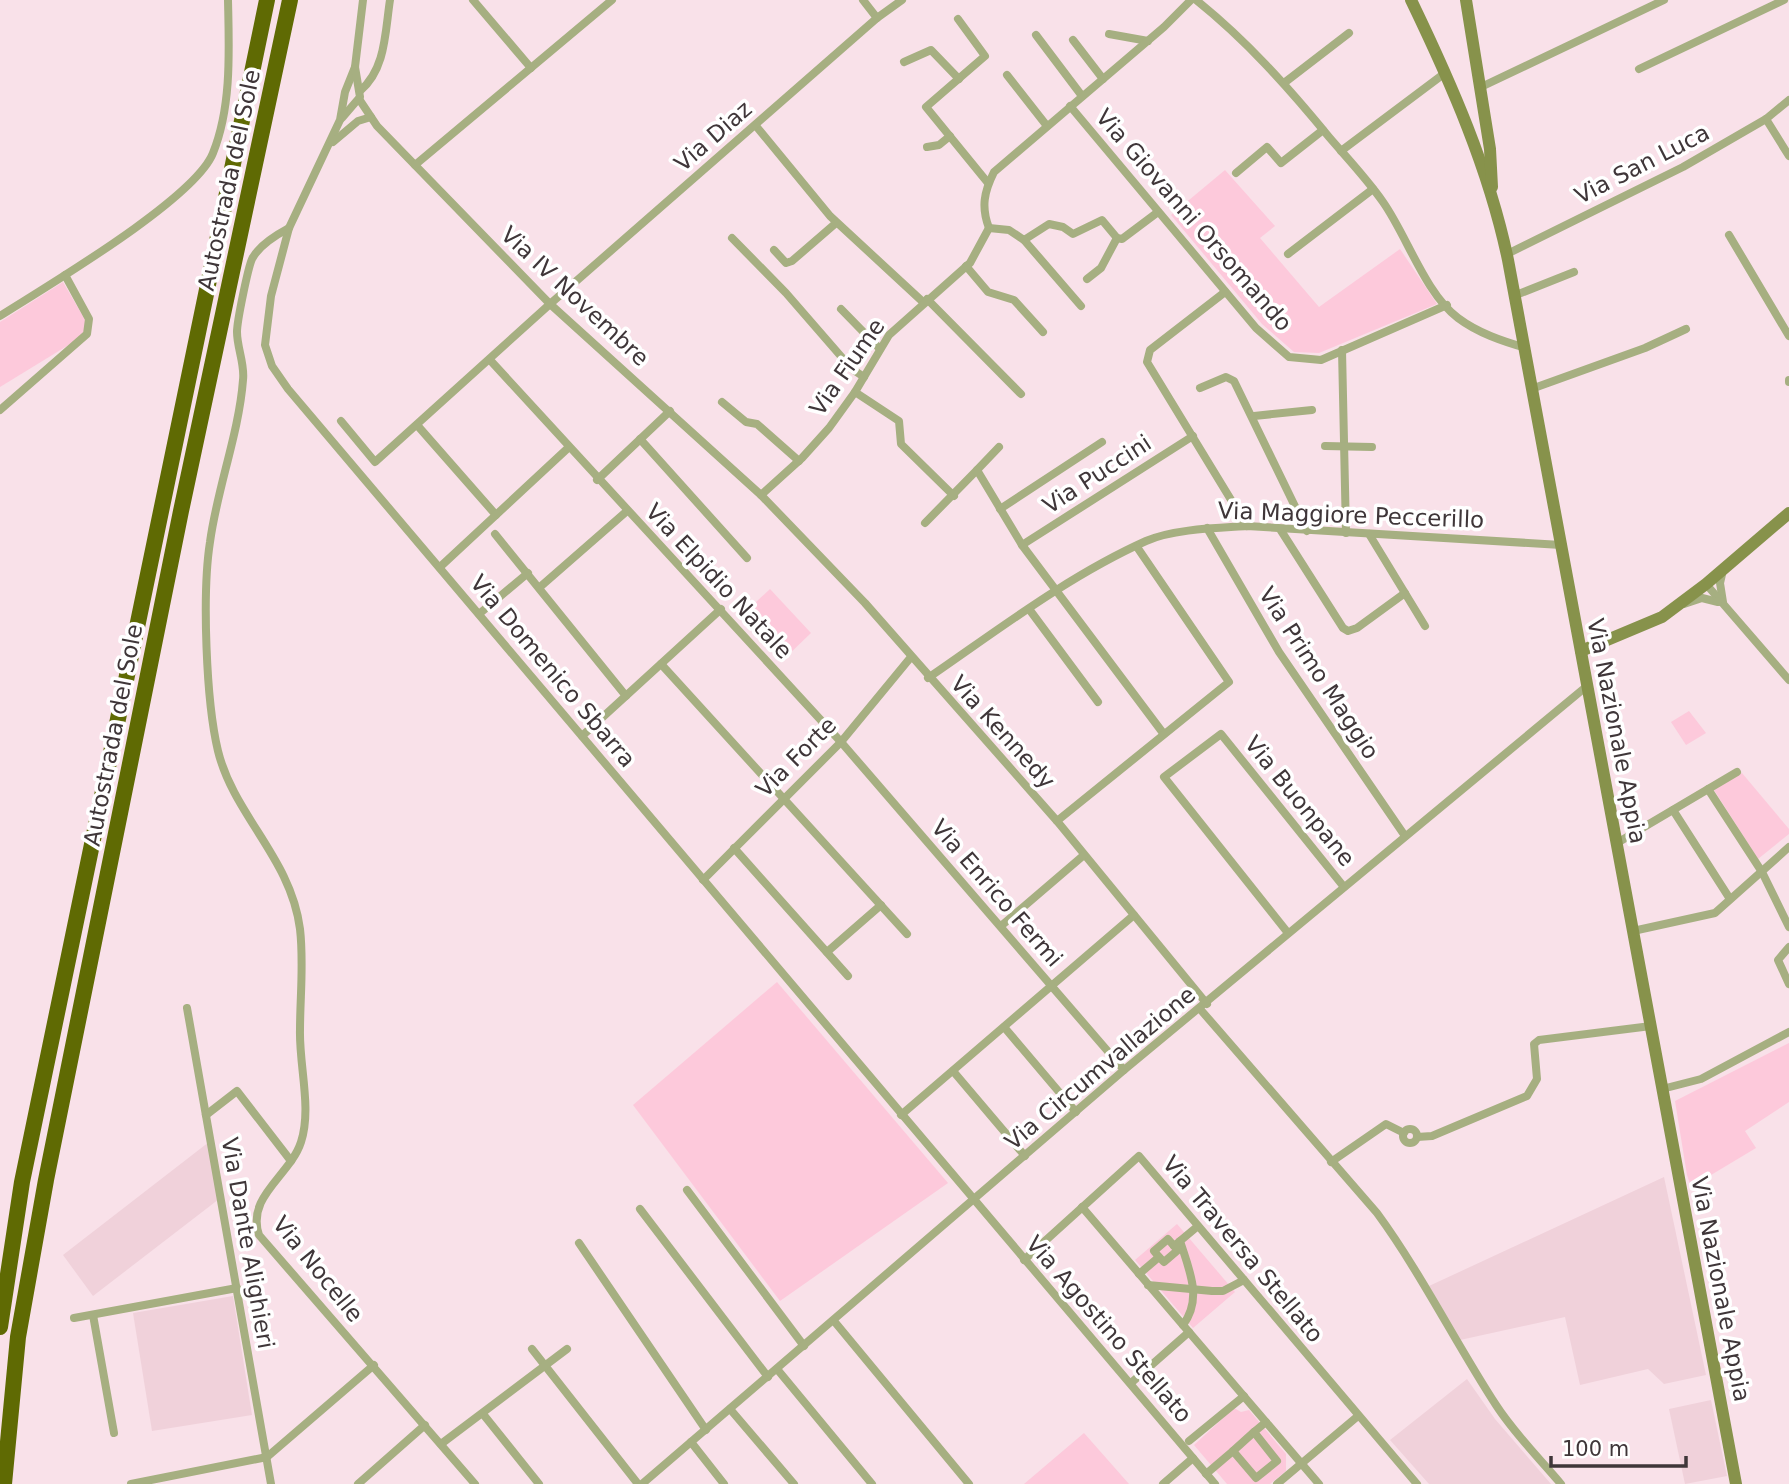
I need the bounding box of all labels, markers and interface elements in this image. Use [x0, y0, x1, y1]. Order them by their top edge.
street label: Autostrada del Sole [193, 67, 265, 293]
street label: Via Diaz [669, 96, 757, 176]
street label: Via Giovanni Orsomando [1091, 104, 1297, 336]
street label: Via San Luca [1570, 119, 1714, 209]
street label: Via IV Novembre [496, 221, 654, 371]
street label: Via Fiume [804, 314, 890, 420]
street label: Via Puccini [1038, 429, 1156, 519]
street label: Via Maggiore Peccerillo [1217, 497, 1485, 533]
street label: Via Elpidio Natale [641, 498, 797, 664]
street label: Via Domenico Sbarra [465, 570, 641, 772]
street label: Via Primo Maggio [1254, 582, 1384, 764]
street label: Via Nazionale Appia [1582, 616, 1652, 846]
street label: Autostrada del Sole [79, 622, 147, 848]
street label: Via Kennedy [946, 670, 1060, 794]
street label: Via Forte [751, 712, 841, 802]
street label: Via Buonpane [1240, 731, 1360, 871]
street label: Via Enrico Fermi [926, 814, 1068, 972]
street label: Via Circumvallazione [1000, 981, 1200, 1155]
street label: Via Dante Alighieri [217, 1135, 279, 1351]
street label: Via Traversa Stellato [1157, 1150, 1329, 1348]
street label: Via Nazionale Appia [1686, 1174, 1756, 1404]
street label: Via Nocelle [268, 1211, 368, 1327]
street label: Via Agostino Stellato [1021, 1230, 1197, 1428]
scale bar [1551, 1424, 1686, 1468]
text: 100 m [1562, 1437, 1629, 1461]

